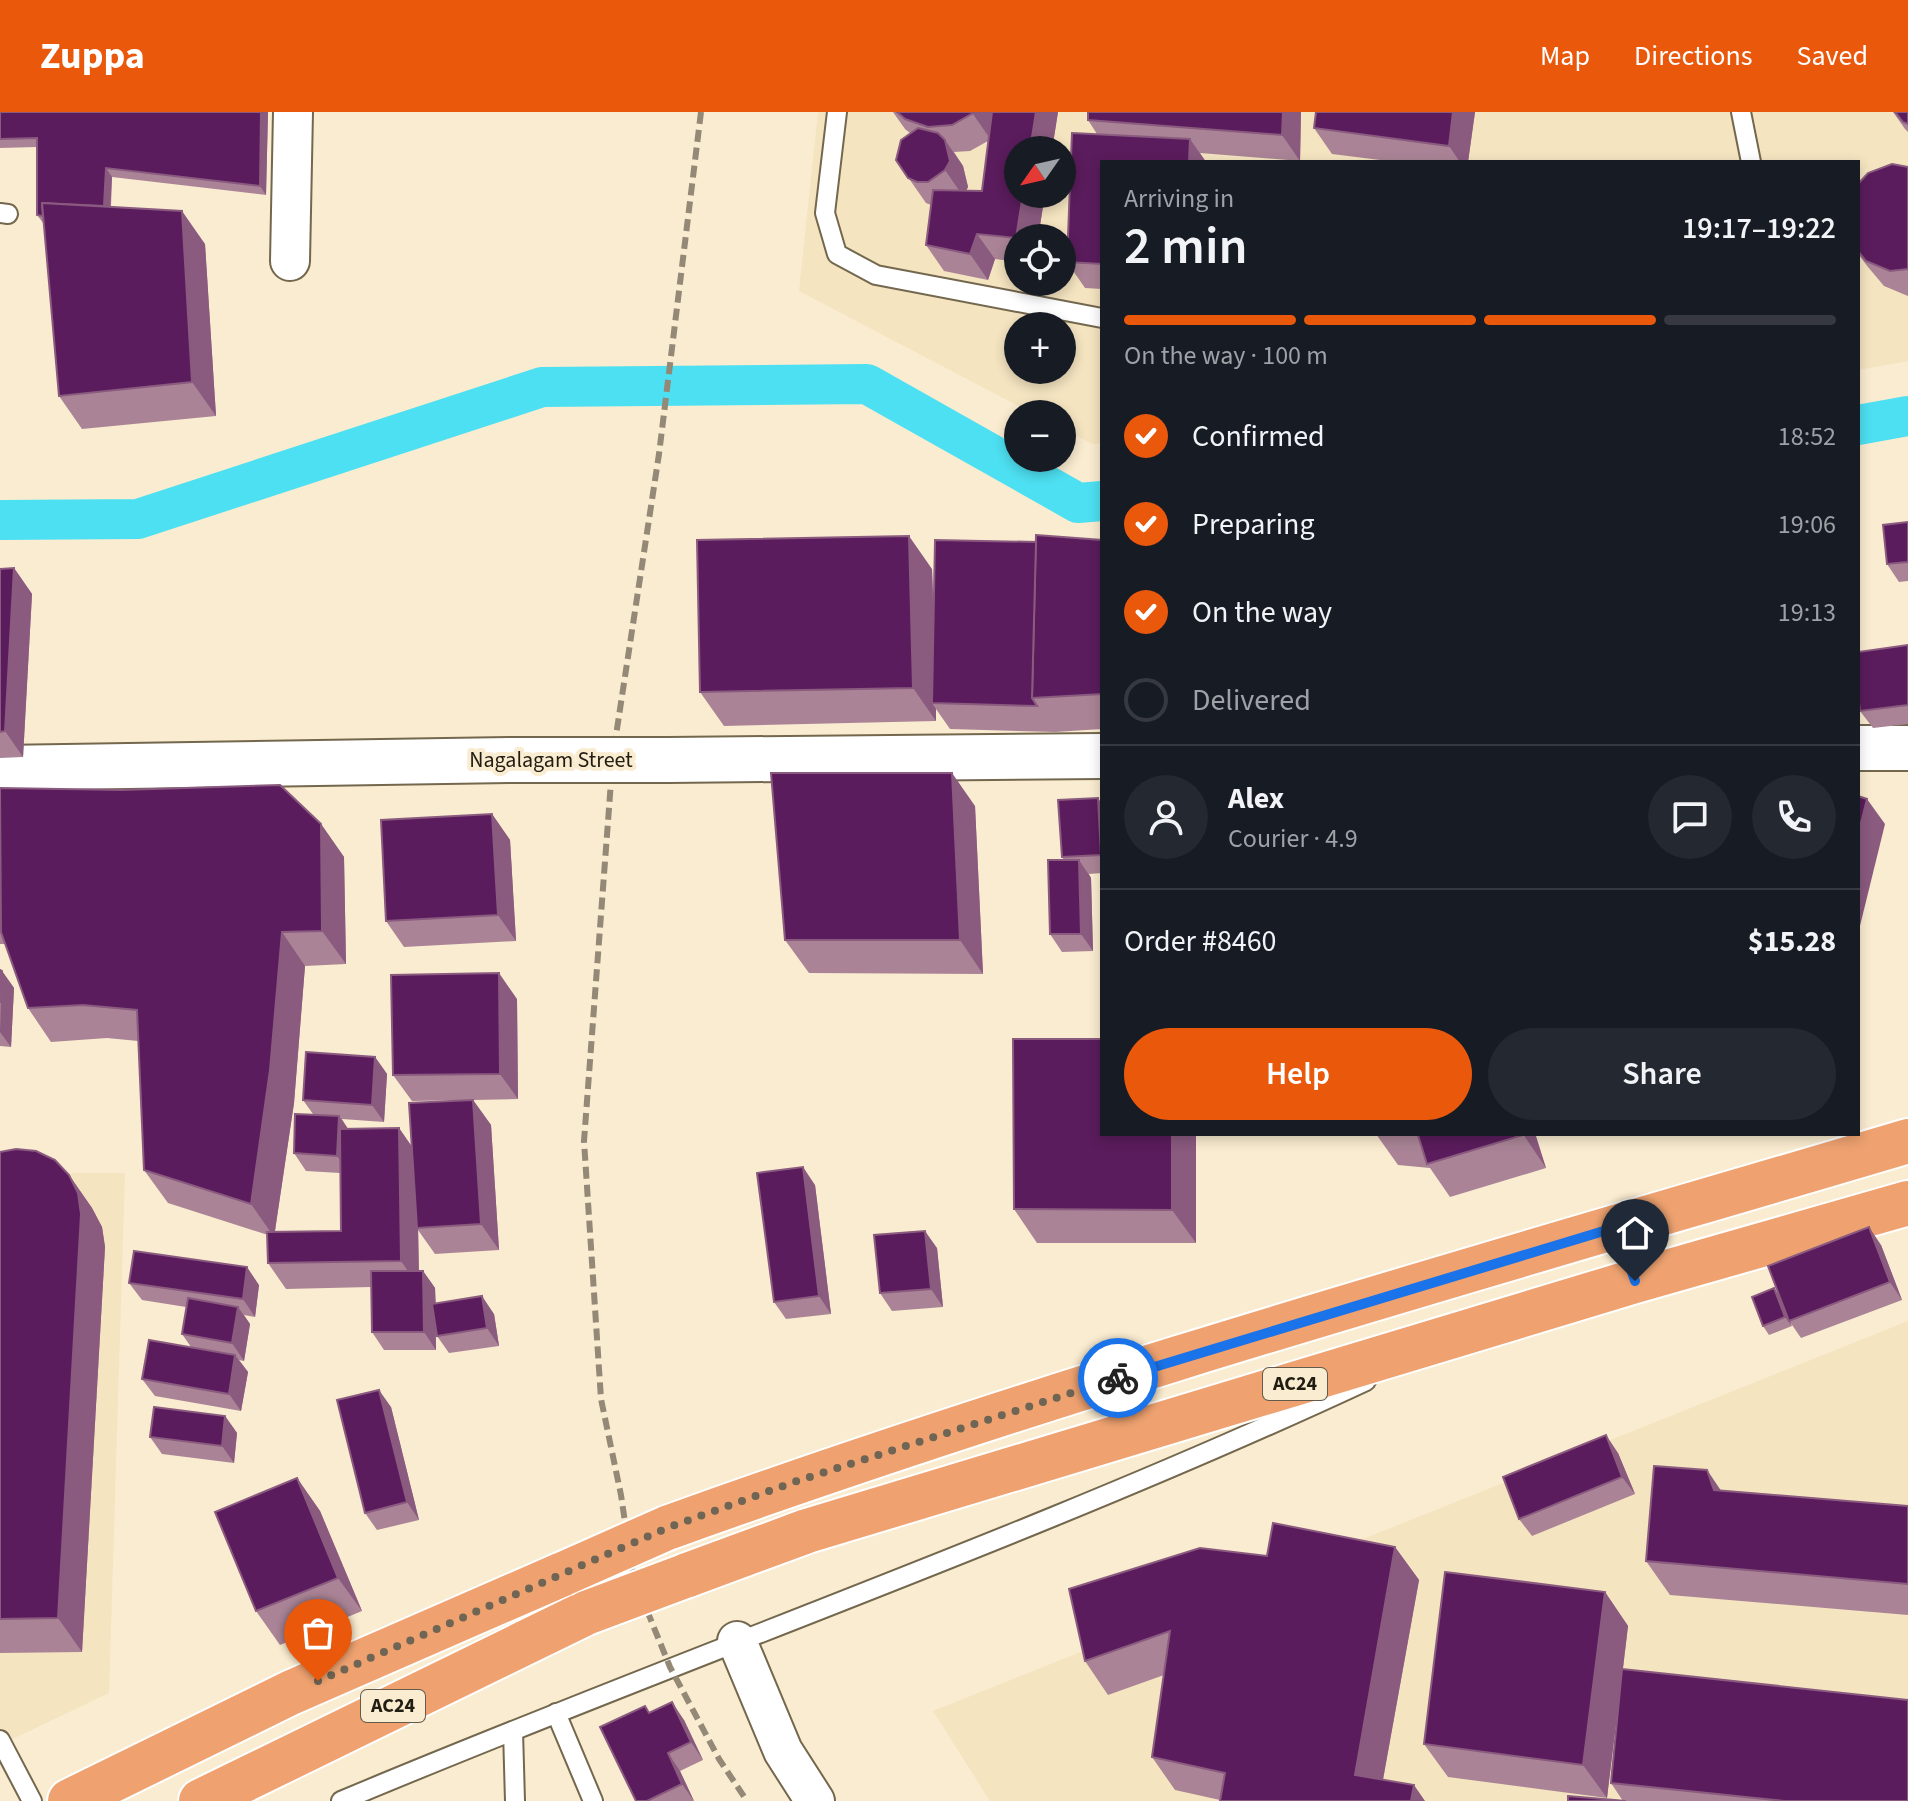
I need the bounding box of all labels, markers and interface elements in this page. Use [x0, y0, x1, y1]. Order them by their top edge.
text: Zuppa [40, 29, 145, 83]
text: Map [1540, 36, 1590, 76]
text: Directions [1634, 36, 1753, 76]
text: Saved [1797, 36, 1868, 76]
north arrow [1004, 136, 1076, 208]
map controls [1004, 136, 1076, 472]
text: Arriving in [1124, 180, 1234, 217]
text: 19:17–19:22 [1682, 207, 1836, 250]
text: 2 min [1124, 210, 1248, 284]
button: locate [1004, 224, 1076, 296]
button: + [1004, 312, 1076, 384]
text: On the way · 100 m [1124, 337, 1328, 374]
button: − [1004, 400, 1076, 472]
icon: check [1124, 414, 1168, 458]
text: Confirmed [1192, 415, 1325, 458]
text: 18:52 [1778, 418, 1836, 455]
icon: check [1124, 502, 1168, 546]
text: Preparing [1192, 503, 1315, 546]
text: 19:06 [1778, 506, 1836, 543]
icon: check [1124, 590, 1168, 634]
text: On the way [1192, 591, 1332, 634]
text: 19:13 [1778, 594, 1836, 631]
text: Delivered [1192, 679, 1311, 722]
street label: Nagalagam Street [469, 744, 633, 776]
button: person [1124, 775, 1208, 859]
button: chat [1648, 775, 1732, 859]
button: phone [1752, 775, 1836, 859]
text: Alex [1228, 777, 1284, 820]
text: Courier · 4.9 [1228, 820, 1358, 857]
text: Order #8460 [1124, 920, 1277, 963]
text: $15.28 [1748, 920, 1836, 963]
button: Help [1124, 1028, 1472, 1120]
button: Share [1488, 1028, 1836, 1120]
pin [1601, 1199, 1669, 1281]
icon: home [1613, 1211, 1657, 1255]
courier [1078, 1338, 1158, 1418]
icon: bike [1096, 1356, 1140, 1400]
road number: AC24 [1263, 1368, 1327, 1400]
pin [284, 1599, 352, 1681]
icon: bag [296, 1611, 340, 1655]
road number: AC24 [361, 1690, 425, 1722]

